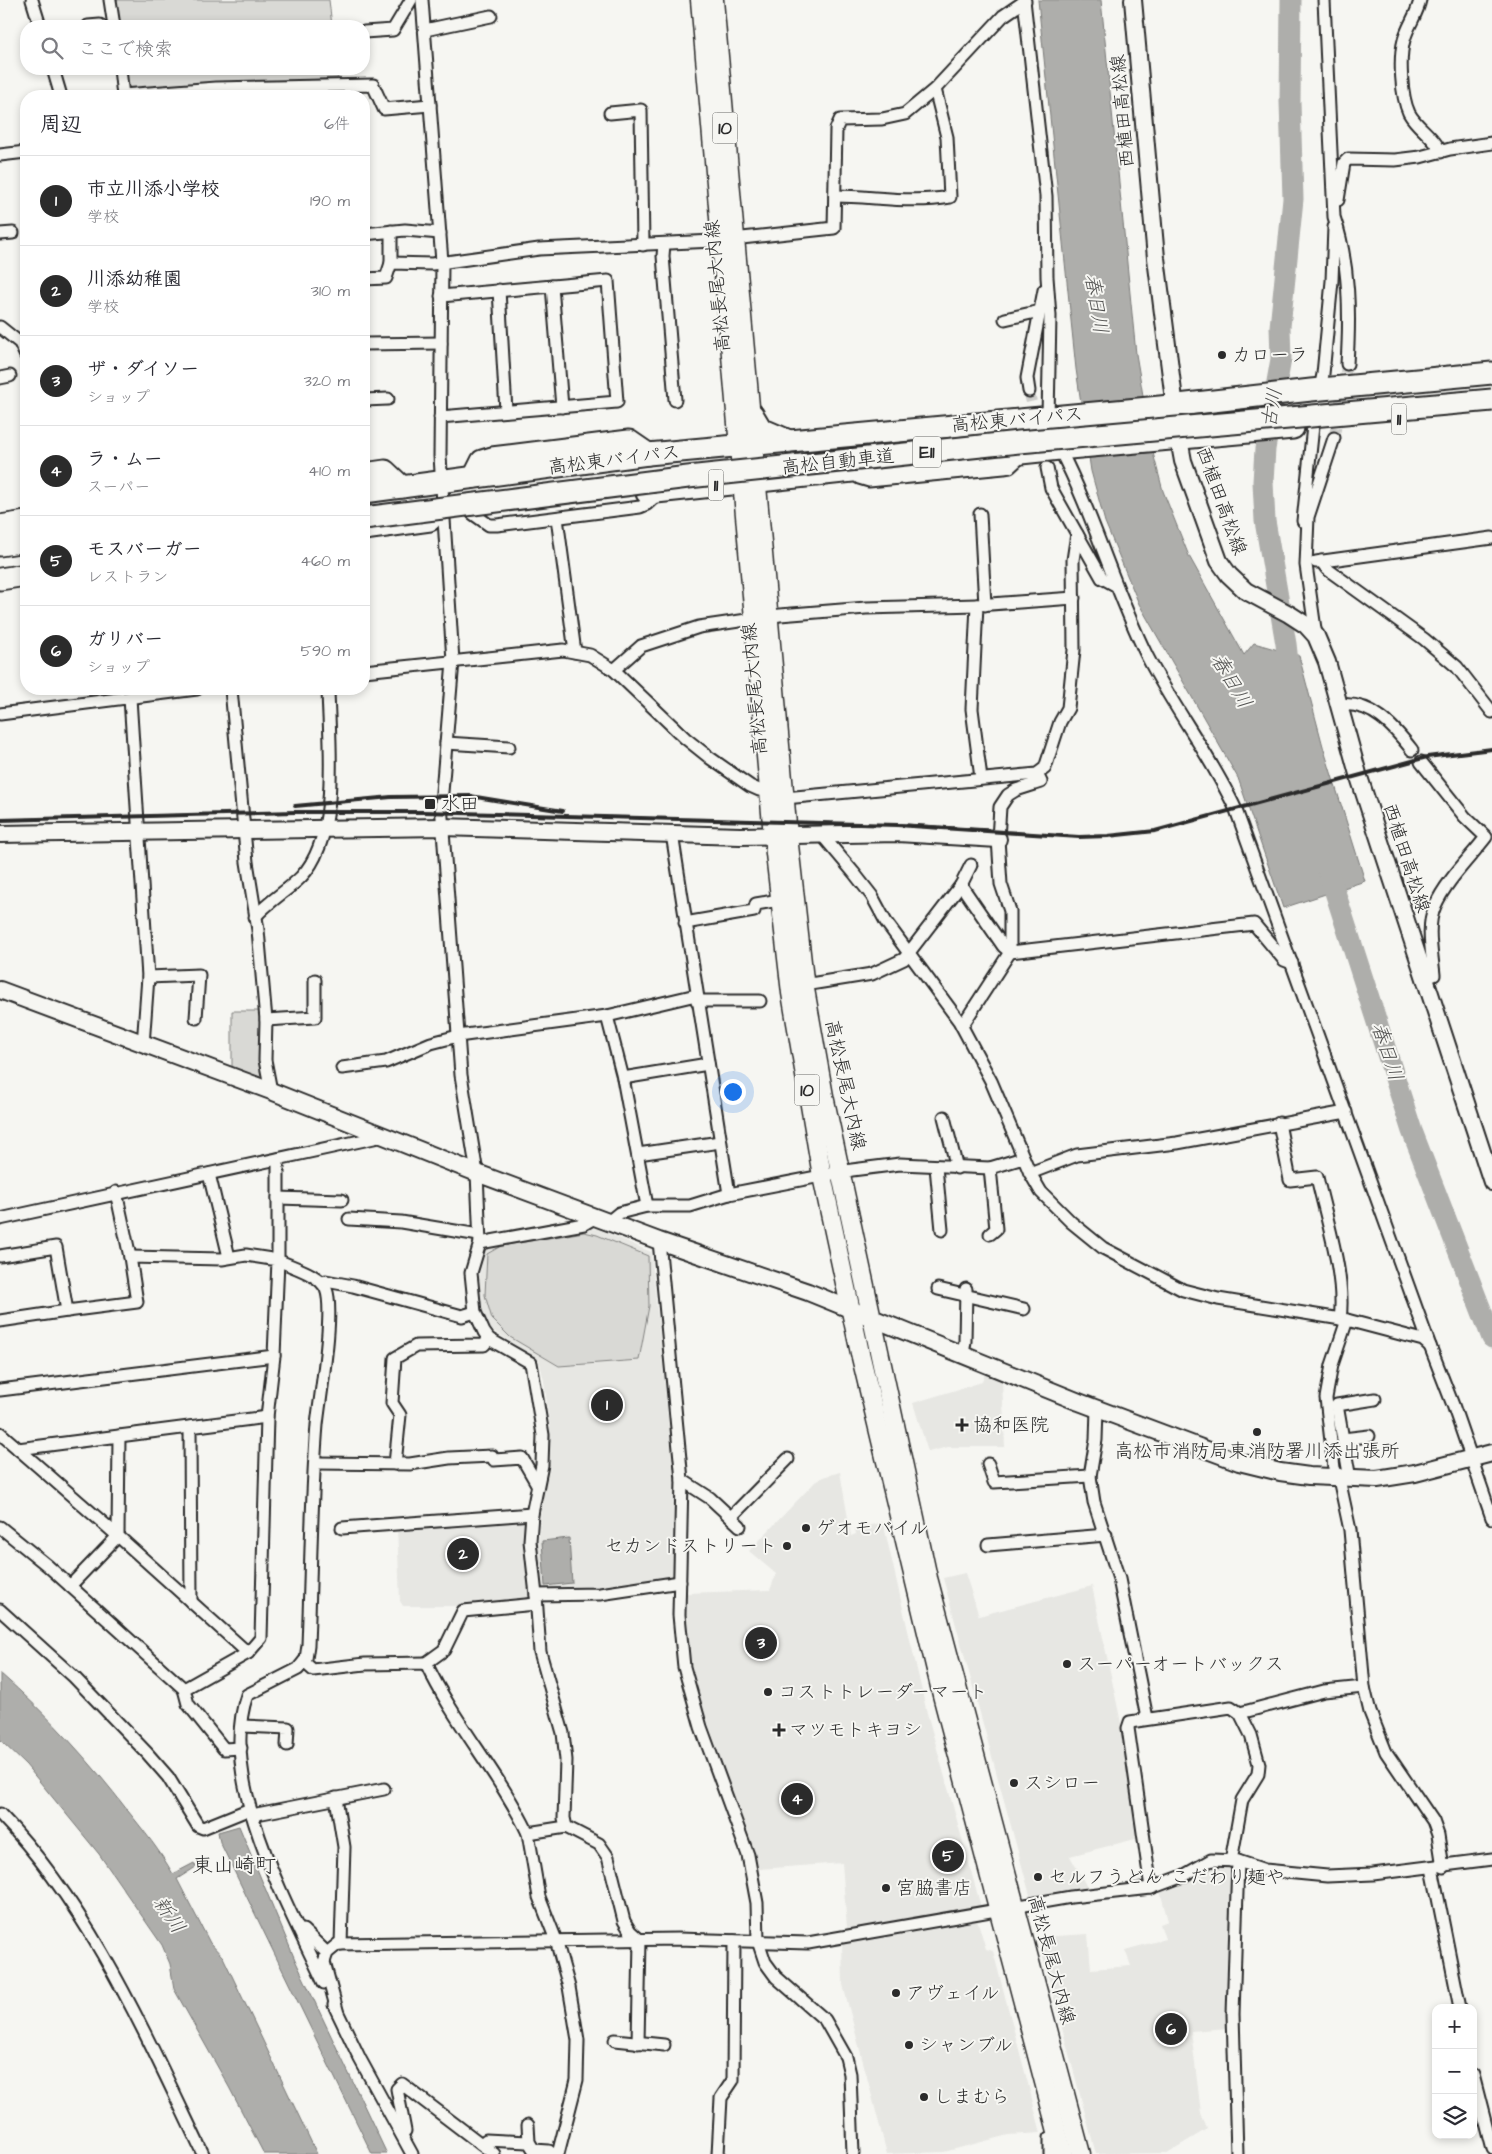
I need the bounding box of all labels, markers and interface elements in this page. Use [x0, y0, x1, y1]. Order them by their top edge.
search box [20, 20, 370, 75]
icon: search [38, 34, 66, 62]
text: ここで検索 [78, 36, 173, 63]
street label: 西植田高松線 [1105, 53, 1141, 169]
text: 周辺 [40, 110, 82, 139]
road number: 10 [712, 112, 738, 144]
text: 6件 [324, 113, 350, 135]
text: 市立川添小学校 [87, 176, 220, 203]
text: 1 [55, 190, 57, 212]
text: 190 m [310, 190, 350, 212]
text: 学校 [87, 206, 119, 228]
street label: 高松長尾大内線 [699, 219, 737, 353]
text: 川添幼稚園 [87, 266, 182, 293]
water label: 春日川 [1077, 272, 1115, 336]
text: 2 [51, 280, 61, 302]
text: 310 m [311, 280, 350, 302]
text: 学校 [87, 296, 119, 318]
place label: カローラ [1232, 342, 1308, 369]
marker: カローラ [1216, 349, 1228, 361]
text: ザ・ダイソー [87, 356, 199, 383]
text: 3 [52, 370, 60, 392]
text: 320 m [304, 370, 350, 392]
text: ショップ [87, 386, 150, 408]
water label: 古川 [1255, 386, 1289, 430]
street label: 高松東バイパス [950, 401, 1084, 439]
road number: 11 [1392, 404, 1406, 434]
road number: E11 [913, 437, 941, 468]
street label: 高松東バイパス [547, 439, 681, 481]
street label: 高松自動車道 [780, 443, 896, 481]
street label: 西植田高松線 [1189, 443, 1253, 559]
text: ラ・ムー [87, 446, 163, 473]
text: 4 [51, 460, 61, 482]
text: 410 m [308, 460, 350, 482]
road number: 11 [708, 470, 724, 500]
text: スーパー [87, 476, 150, 498]
text: モスバーガー [87, 536, 201, 563]
text: 5 [50, 550, 62, 572]
text: 460 m [300, 550, 350, 572]
text: レストラン [87, 566, 168, 588]
street label: 高松長尾大内線 [736, 622, 774, 756]
text: ガリバー [87, 626, 163, 653]
text: 6 [51, 640, 61, 662]
text: 590 m [301, 640, 350, 662]
water label: 春日川 [1204, 648, 1258, 714]
text: ショップ [87, 656, 150, 678]
place label: 水田 [441, 791, 479, 818]
marker: 水田 [423, 797, 437, 811]
street label: 西植田高松線 [1376, 800, 1436, 916]
street label: 高松長尾大内線 [818, 1017, 872, 1153]
water label: 春日川 [1364, 1019, 1410, 1085]
road number: 10 [794, 1074, 820, 1106]
your location [720, 1079, 746, 1105]
pin: 1 [591, 1386, 623, 1424]
place label: 協和医院 [973, 1412, 1049, 1439]
marker: 協和医院 [955, 1418, 969, 1432]
marker: 高松市消防局東消防署川添出張所 [1251, 1426, 1263, 1438]
place label: 高松市消防局東消防署川添出張所 [1114, 1438, 1400, 1465]
place label: ゲオモバイル [816, 1515, 929, 1542]
marker: ゲオモバイル [800, 1522, 812, 1534]
place label: セカンドストリート [604, 1533, 777, 1560]
pin: 2 [447, 1535, 479, 1573]
marker: セカンドストリート [781, 1540, 793, 1552]
pin: 3 [745, 1624, 777, 1662]
place label: スーパーオートバックス [1077, 1651, 1284, 1678]
marker: スーパーオートバックス [1061, 1658, 1073, 1670]
place label: コストトレーダーマート [778, 1679, 987, 1706]
marker: コストトレーダーマート [762, 1686, 774, 1698]
place label: マツモトキヨシ [789, 1717, 922, 1744]
marker: マツモトキヨシ [773, 1724, 785, 1736]
place label: スシロー [1024, 1770, 1100, 1797]
marker: スシロー [1008, 1777, 1020, 1789]
pin: 4 [781, 1780, 813, 1818]
pin: 5 [932, 1837, 964, 1875]
district label: 東山崎町 [192, 1851, 276, 1880]
place label: セルフうどん こだわり麺や [1048, 1864, 1285, 1891]
marker: セルフうどん こだわり麺や [1032, 1871, 1044, 1883]
place label: 宮脇書店 [896, 1875, 972, 1902]
marker: 宮脇書店 [880, 1882, 892, 1894]
water label: 新川 [146, 1891, 192, 1939]
street label: 高松長尾大内線 [1021, 1892, 1081, 2028]
place label: アヴェイル [906, 1980, 1000, 2007]
marker: アヴェイル [890, 1987, 902, 1999]
map controls [1432, 2004, 1477, 2139]
button: + [1432, 2004, 1477, 2049]
pin: 6 [1155, 2010, 1187, 2048]
place label: シャンブル [919, 2032, 1013, 2059]
marker: シャンブル [903, 2039, 915, 2051]
button: − [1432, 2049, 1477, 2094]
place label: しまむら [934, 2084, 1010, 2111]
marker: しまむら [918, 2091, 930, 2103]
button: layers [1432, 2094, 1477, 2139]

